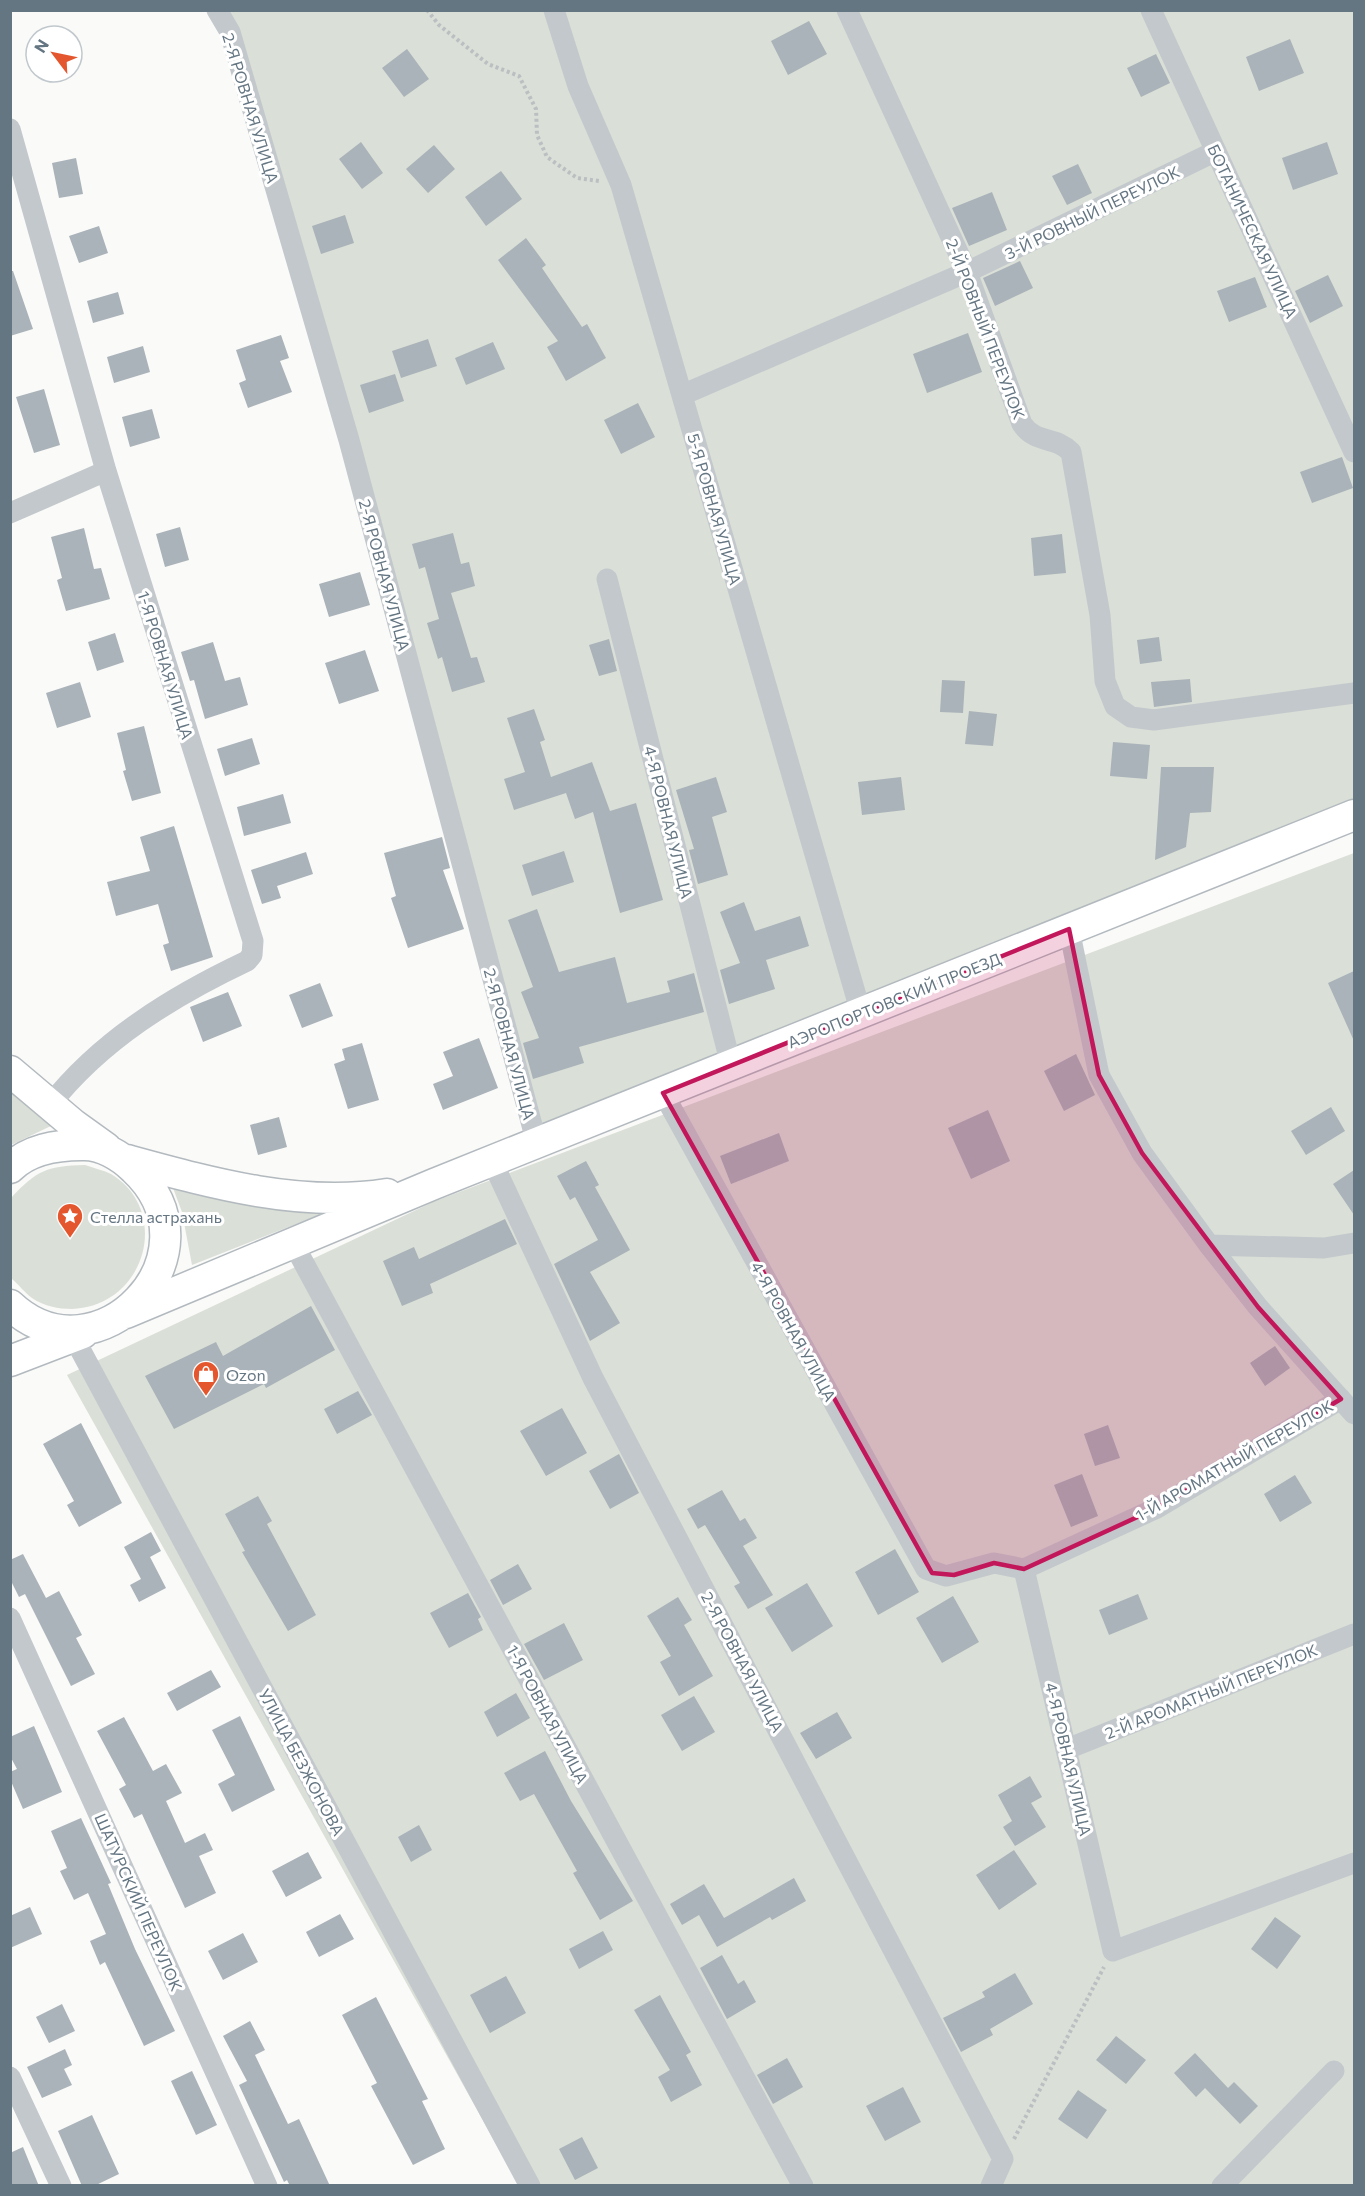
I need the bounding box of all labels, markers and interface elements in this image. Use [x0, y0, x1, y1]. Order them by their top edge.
north arrow [24, 24, 84, 84]
street label: 2-Я РОВНАЯ УЛИЦА [219, 30, 283, 186]
text: N [30, 36, 52, 56]
street label: БОТАНИЧЕСКАЯ УЛИЦА [1204, 141, 1302, 321]
street label: 3-Й РОВНЫЙ ПЕРЕУЛОК [1002, 161, 1183, 263]
street label: 2-Й РОВНЫЙ ПЕРЕУЛОК [943, 236, 1029, 422]
street label: 5-Я РОВНАЯ УЛИЦА [684, 431, 746, 587]
street label: 2-Я РОВНАЯ УЛИЦА [356, 497, 414, 653]
street label: 1-Я РОВНАЯ УЛИЦА [134, 588, 198, 742]
street label: 4-Я РОВНАЯ УЛИЦА [641, 744, 697, 900]
street label: АЭРОПОРТОВСКИЙ ПРОЕЗД [785, 948, 1004, 1052]
street label: 2-Я РОВНАЯ УЛИЦА [481, 966, 539, 1122]
place icon: Стелла астрахань [55, 1201, 85, 1239]
place label: Стелла астрахань [90, 1207, 222, 1226]
street label: 4-Я РОВНАЯ УЛИЦА [748, 1258, 840, 1404]
shop icon: Ozon [191, 1359, 221, 1397]
place label: Ozon [226, 1365, 266, 1384]
street label: 1-Й АРОМАТНЫЙ ПЕРЕУЛОК [1132, 1395, 1337, 1525]
street label: 2-Я РОВНАЯ УЛИЦА [698, 1589, 788, 1735]
street label: 2-Й АРОМАТНЫЙ ПЕРЕУЛОК [1102, 1640, 1320, 1742]
street label: 1-Я РОВНАЯ УЛИЦА [503, 1641, 593, 1787]
street label: 4-Я РОВНАЯ УЛИЦА [1042, 1680, 1096, 1838]
street label: УЛИЦА БЕЗЖОНОВА [255, 1685, 349, 1839]
street label: ШАТУРСКИЙ ПЕРЕУЛОК [91, 1810, 187, 1994]

